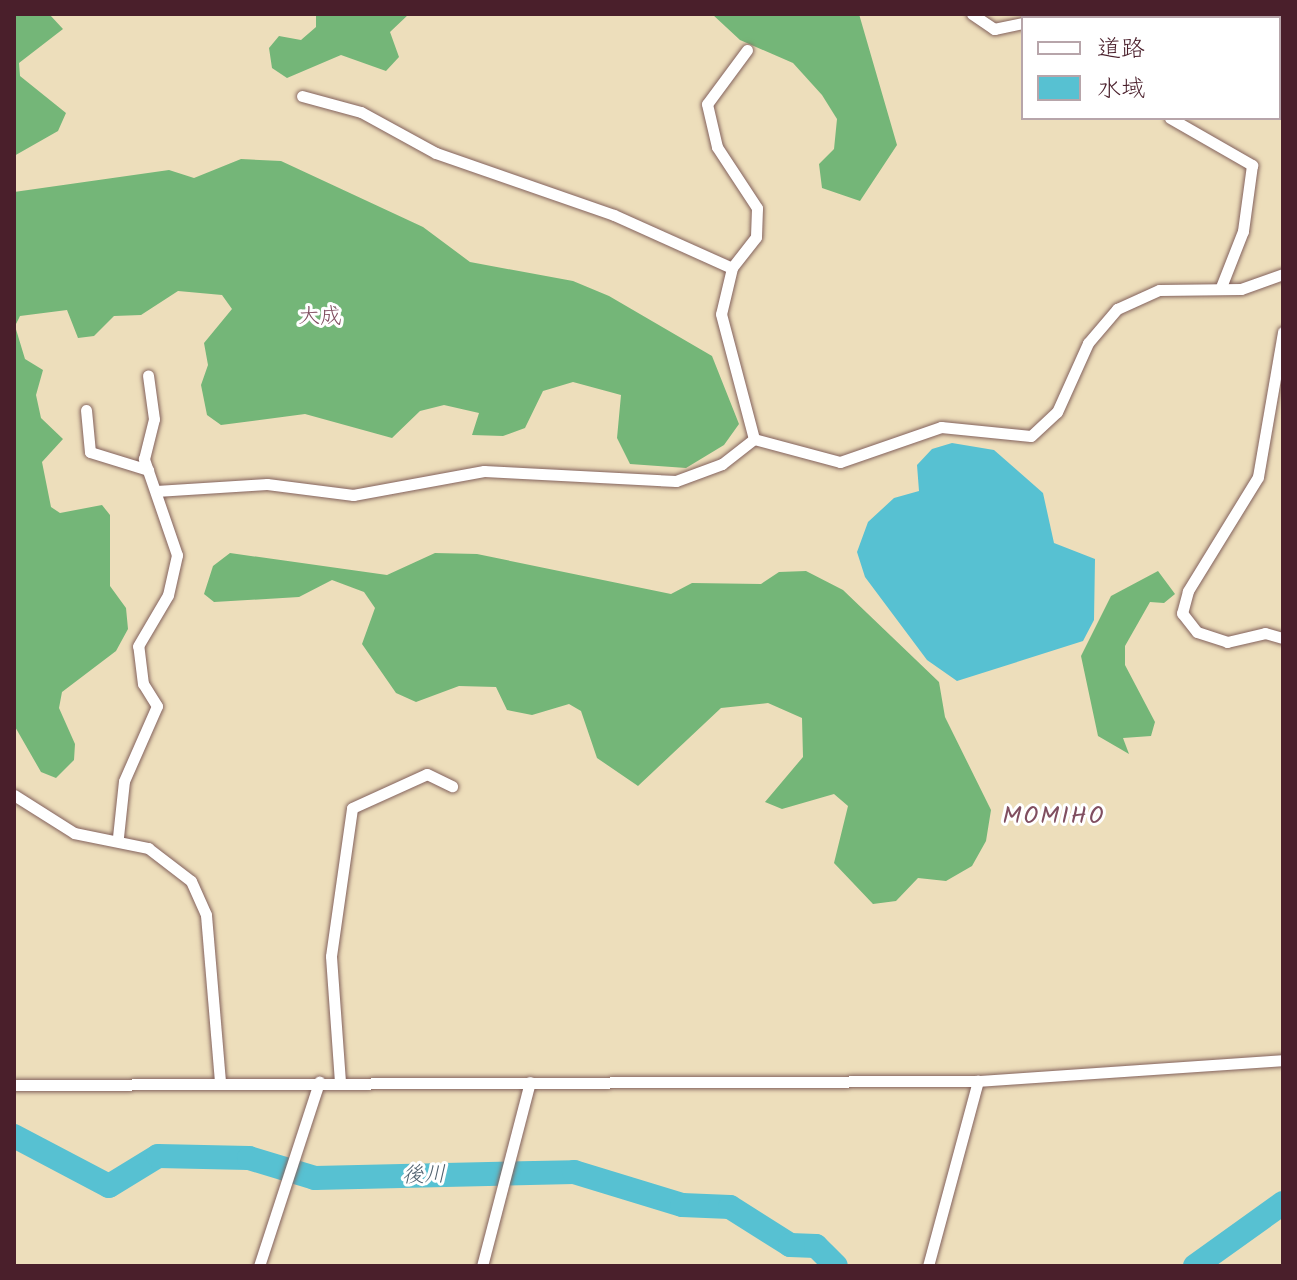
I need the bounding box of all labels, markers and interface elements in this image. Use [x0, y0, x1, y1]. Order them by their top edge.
legend [1021, 16, 1281, 120]
text: 道路 [1097, 30, 1145, 69]
text: 水域 [1097, 70, 1145, 109]
district label: 大成 [298, 305, 342, 331]
district label: MOMIHO [1003, 803, 1105, 831]
water label: 後川 [402, 1162, 446, 1190]

